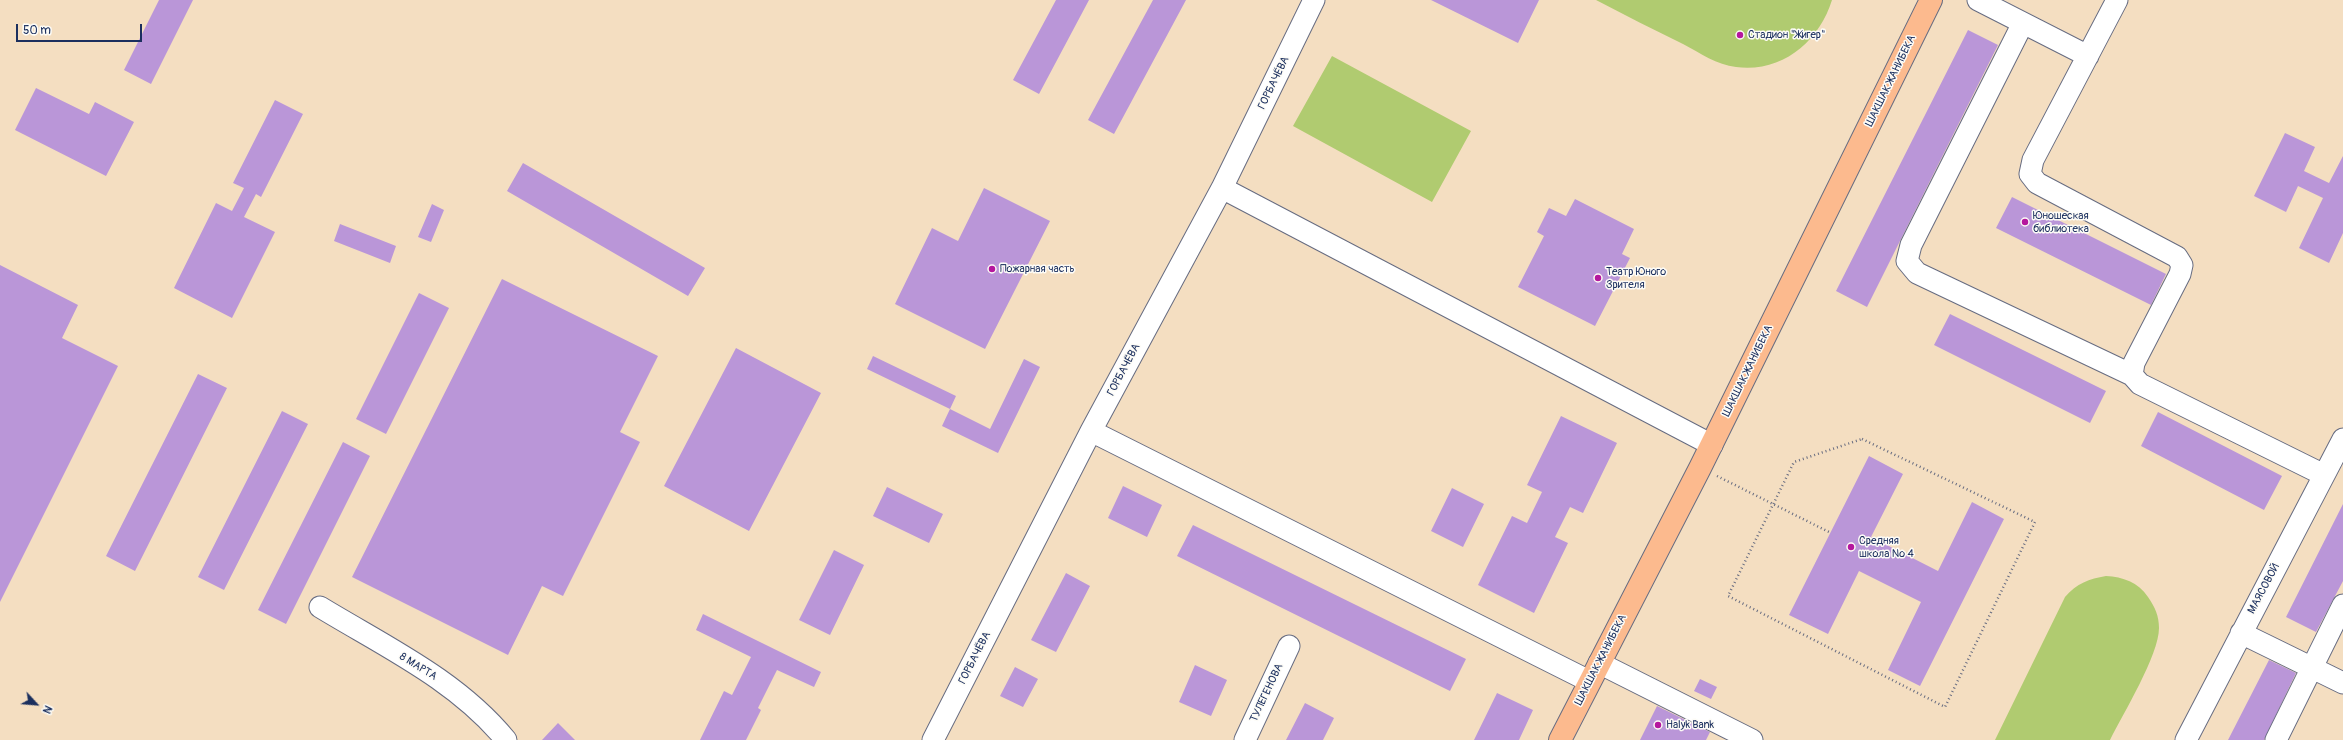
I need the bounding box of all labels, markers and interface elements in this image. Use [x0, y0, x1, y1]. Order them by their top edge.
scale bar [18, 16, 144, 42]
text: 50 m [23, 23, 51, 38]
place label: Стадион "Жигер" [1748, 28, 1825, 42]
marker: Стадион "Жигер" [1735, 30, 1745, 40]
street label: ШАКШАК ЖАНИБЕКА [1863, 33, 1919, 129]
street label: ГОРБАЧЁВА [1256, 54, 1292, 112]
place label: Юношеская библиотека [2033, 209, 2089, 235]
marker: Юношеская библиотека [2020, 217, 2030, 227]
place label: Пожарная часть [1000, 262, 1075, 276]
marker: Пожарная часть [987, 264, 997, 274]
place label: Театр Юного Зрителя [1606, 265, 1666, 291]
marker: Театр Юного Зрителя [1593, 273, 1603, 283]
street label: ШАКШАК ЖАНИБЕКА [1720, 323, 1776, 419]
street label: ГОРБАЧЁВА [1105, 342, 1143, 398]
place label: Средняя школа № 4 [1859, 534, 1914, 560]
marker: Средняя школа № 4 [1846, 542, 1856, 552]
street label: МАЯСОВОЙ [2245, 562, 2283, 616]
street label: ШАКШАК ЖАНИБЕКА [1572, 612, 1630, 708]
street label: ГОРБАЧЁВА [956, 630, 994, 686]
street label: 8 МАРТА [397, 650, 439, 684]
street label: ТУЛЕГЕНОВА [1248, 662, 1286, 724]
north arrow [16, 684, 56, 724]
text: N [40, 703, 55, 716]
place label: Halyk Bank [1666, 718, 1714, 732]
marker: Halyk Bank [1653, 720, 1663, 730]

